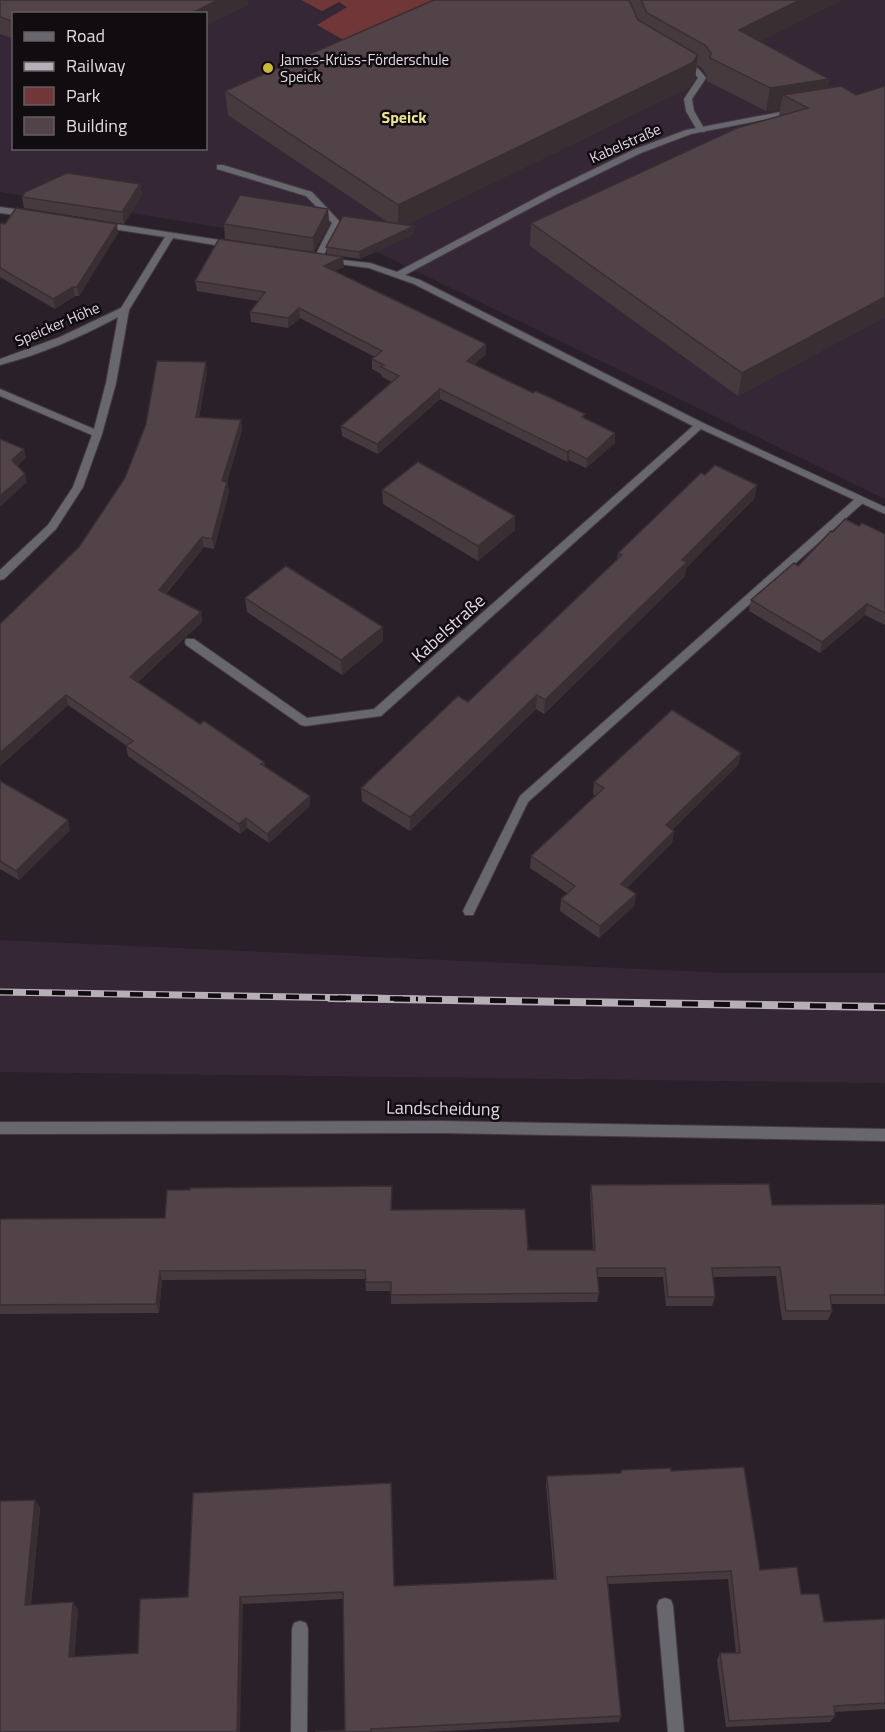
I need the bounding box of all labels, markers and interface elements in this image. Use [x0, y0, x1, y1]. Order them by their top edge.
legend [12, 12, 207, 150]
text: Road [66, 22, 105, 49]
place label: James-Krüss-Förderschule Speick [280, 48, 449, 88]
text: Railway [66, 52, 126, 79]
marker: James-Krüss-Förderschule Speick [261, 61, 275, 75]
text: Park [66, 82, 101, 109]
district label: Speick [381, 105, 427, 129]
text: Building [66, 112, 127, 139]
street label: Kabelstraße [586, 117, 664, 169]
street label: Speicker Höhe [11, 296, 103, 352]
street label: Kabelstraße [405, 587, 491, 669]
street label: Landscheidung [386, 1094, 500, 1122]

